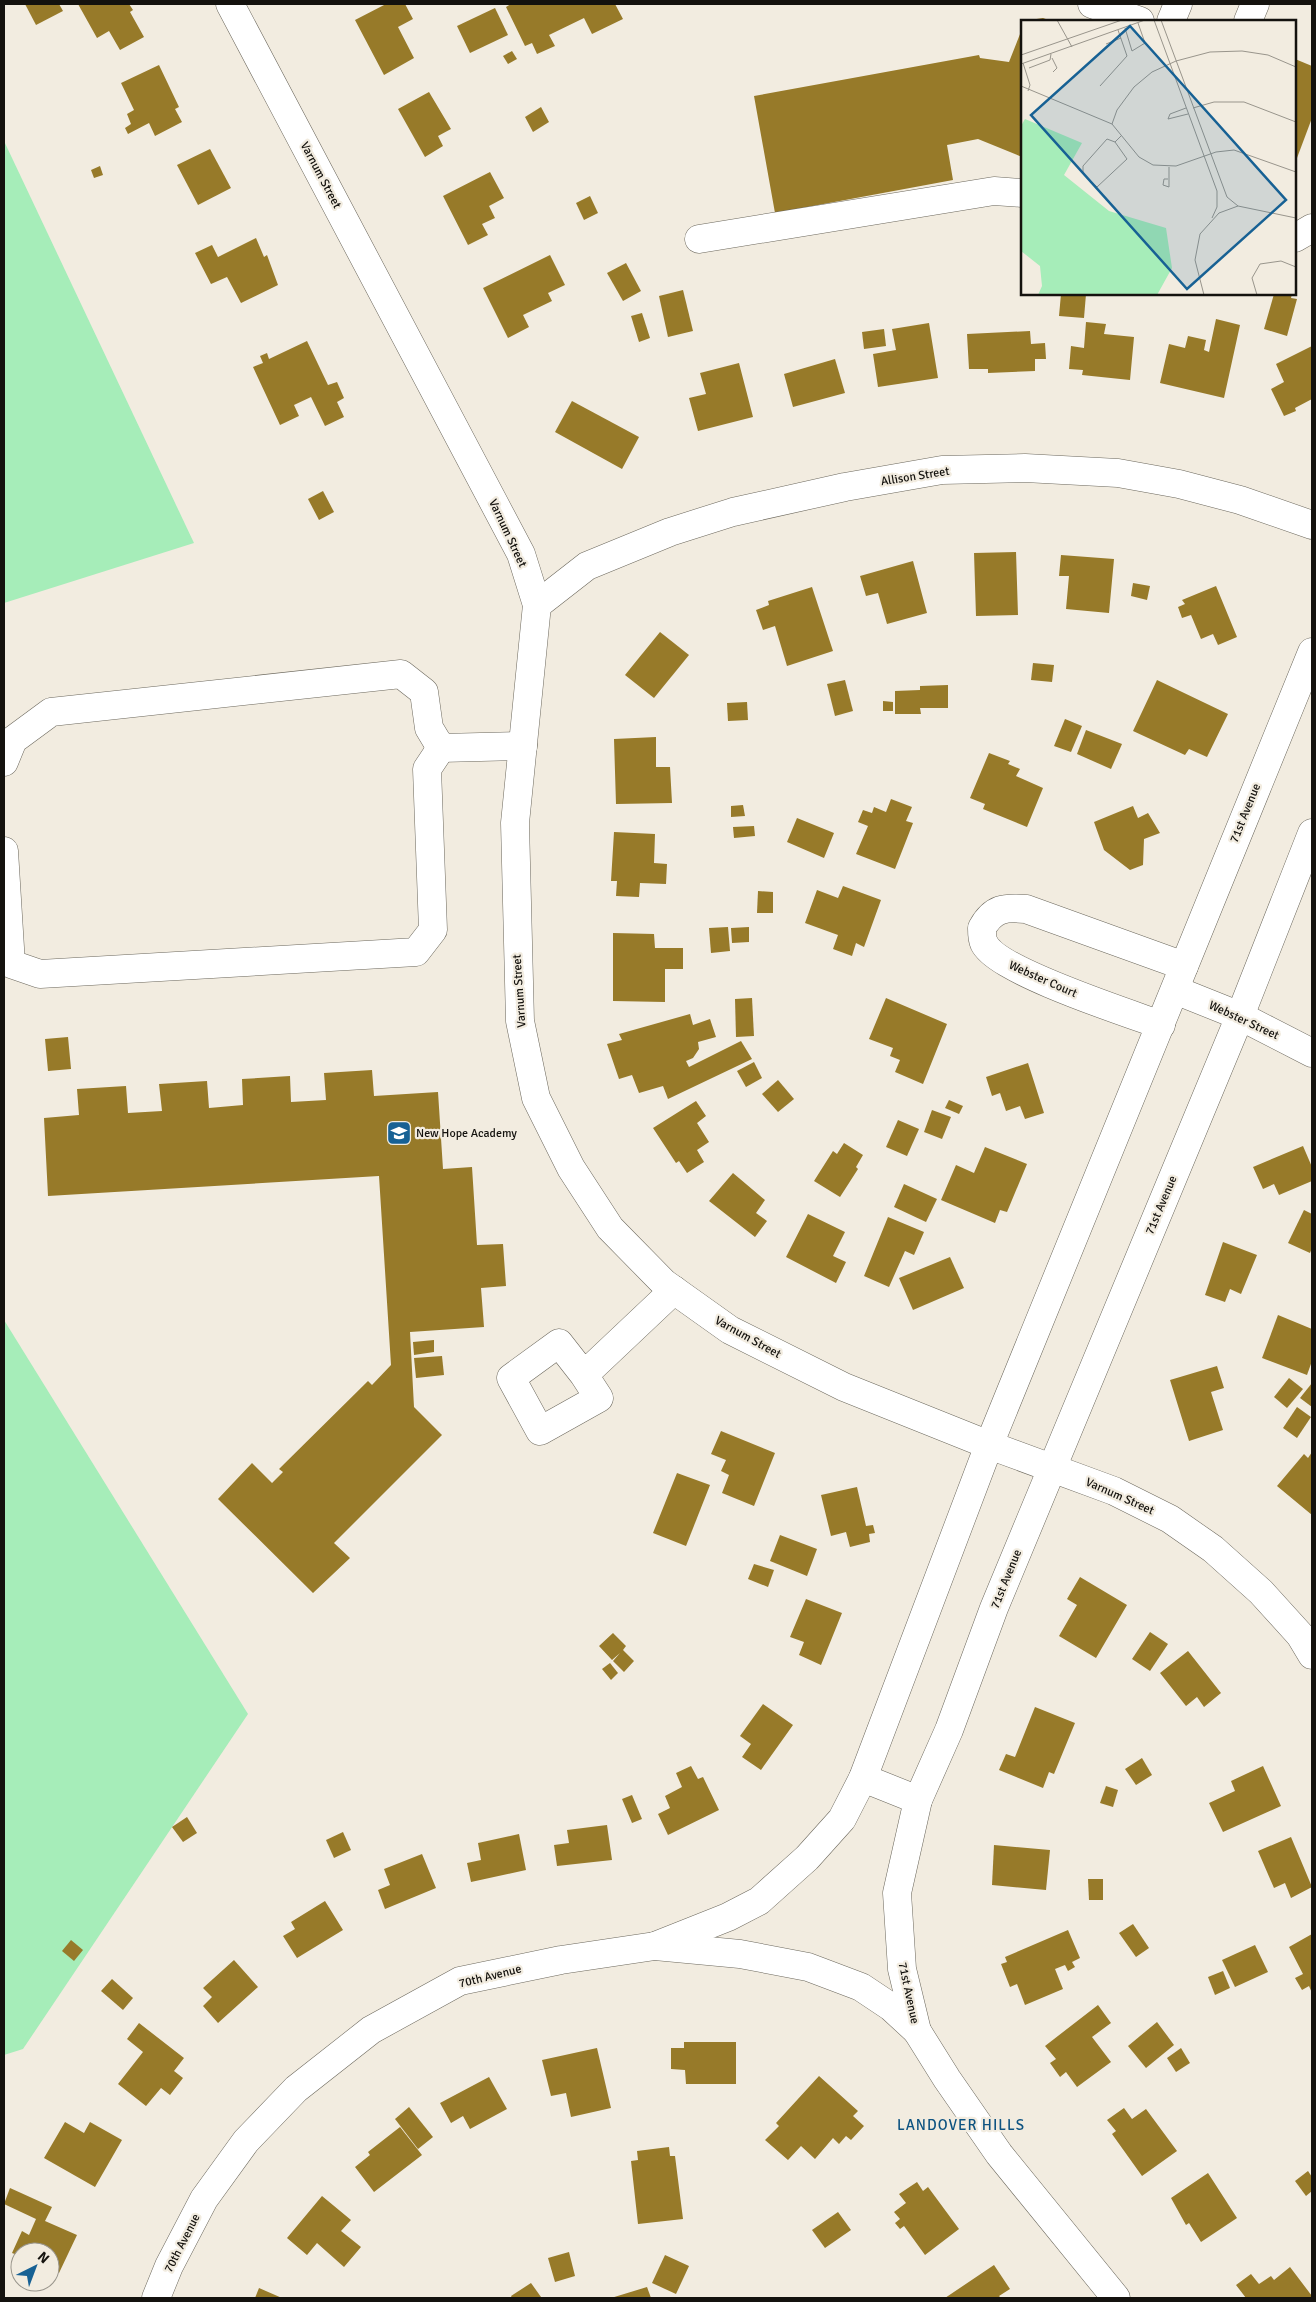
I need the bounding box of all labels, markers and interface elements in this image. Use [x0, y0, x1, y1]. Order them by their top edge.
inset map [1021, 20, 1296, 295]
street label: Varnum Street [297, 139, 344, 211]
street label: Allison Street [880, 464, 950, 489]
street label: Varnum Street [485, 497, 530, 570]
street label: 71st Avenue [1227, 781, 1264, 845]
street label: Varnum Street [509, 954, 530, 1028]
street label: Webster Court [1006, 958, 1079, 1001]
street label: Webster Street [1206, 998, 1281, 1043]
school or university icon: New Hope Academy [386, 1120, 412, 1146]
place label: New Hope Academy [416, 1126, 517, 1141]
street label: 71st Avenue [1142, 1173, 1181, 1237]
street label: Varnum Street [712, 1313, 784, 1362]
street label: Varnum Street [1083, 1475, 1156, 1518]
street label: 71st Avenue [988, 1547, 1025, 1611]
street label: 70th Avenue [457, 1961, 523, 1991]
street label: 71st Avenue [895, 1961, 922, 2025]
district label: LANDOVER HILLS [897, 2116, 1025, 2134]
street label: 70th Avenue [161, 2211, 204, 2275]
north arrow [10, 2242, 60, 2292]
text: N [34, 2248, 53, 2267]

